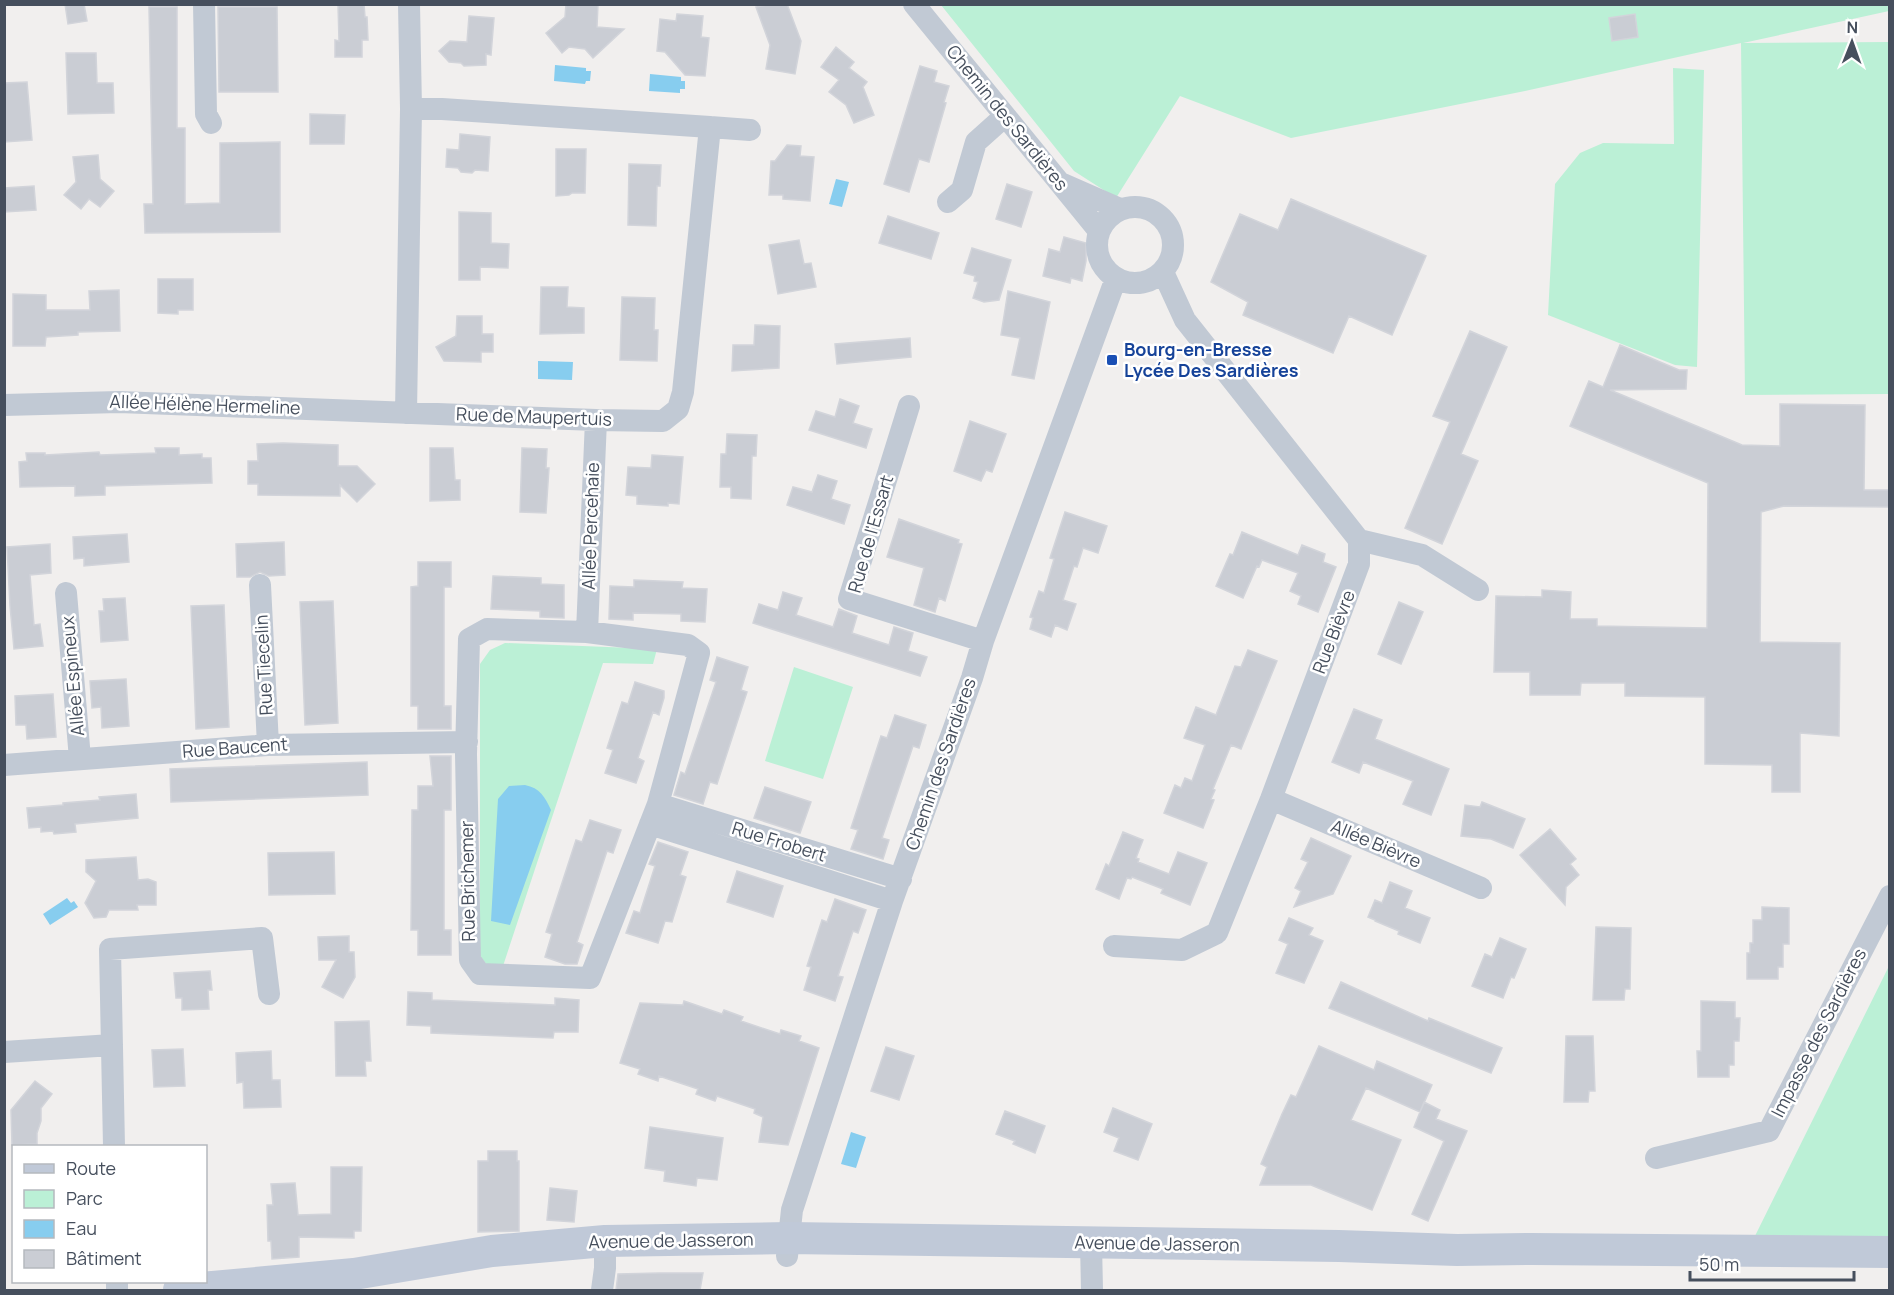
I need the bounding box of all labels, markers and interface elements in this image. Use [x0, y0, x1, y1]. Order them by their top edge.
north arrow [1822, 12, 1882, 72]
text: N [1846, 16, 1858, 38]
street label: Chemin des Sardières [942, 40, 1074, 195]
place label: Bourg-en-Bresse Lycée Des Sardières [1124, 337, 1299, 382]
marker: Bourg-en-Bresse Lycée Des Sardières [1105, 353, 1119, 367]
street label: Allée Hélène Hermeline [109, 389, 301, 419]
street label: Rue de Maupertuis [456, 401, 612, 431]
street label: Allée Percehaie [576, 462, 604, 590]
street label: Rue de l'Essart [842, 472, 898, 595]
street label: Rue Bièvre [1306, 586, 1360, 677]
street label: Rue Tiecelin [248, 614, 278, 716]
street label: Allée Espineux [55, 615, 89, 737]
street label: Chemin des Sardières [899, 674, 981, 853]
street label: Rue Baucent [181, 731, 289, 763]
street label: Allée Bièvre [1328, 813, 1425, 873]
street label: Rue Frobert [729, 815, 829, 867]
street label: Rue Brichemer [454, 820, 480, 942]
street label: Impasse des Sardières [1765, 944, 1871, 1121]
legend [12, 1145, 207, 1283]
text: Route [66, 1156, 116, 1180]
text: Parc [66, 1186, 103, 1210]
text: Eau [66, 1216, 97, 1240]
street label: Avenue de Jasseron [588, 1227, 754, 1253]
street label: Avenue de Jasseron [1074, 1230, 1240, 1256]
scale bar [1690, 1244, 1854, 1282]
text: Bâtiment [66, 1246, 142, 1270]
text: 50 m [1699, 1252, 1739, 1276]

